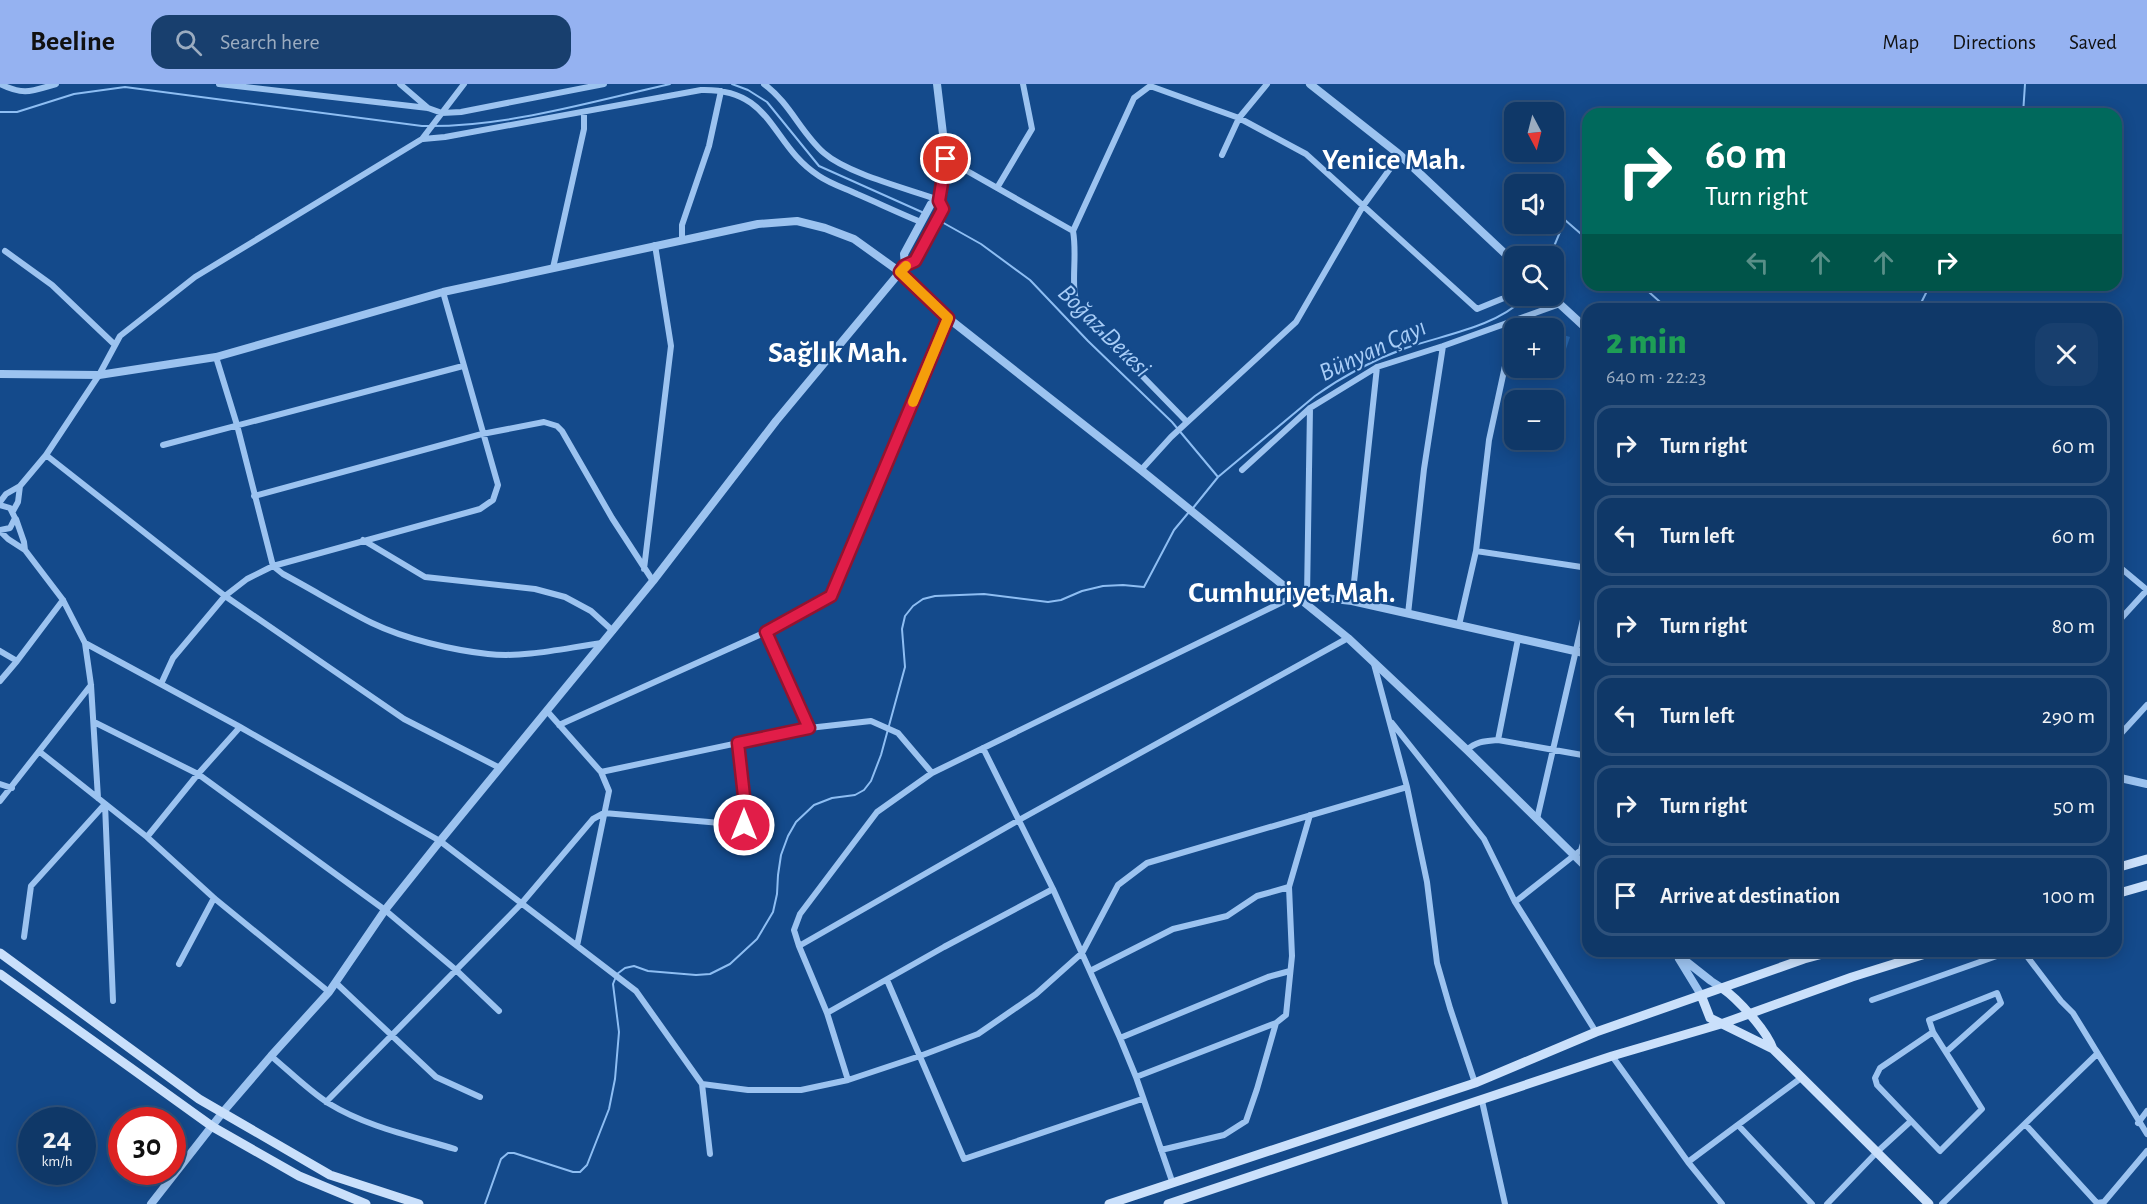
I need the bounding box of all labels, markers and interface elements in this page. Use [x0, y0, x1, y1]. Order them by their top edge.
search box [151, 15, 571, 69]
icon: search [172, 26, 205, 59]
text: Beeline [30, 28, 115, 56]
text: Search here [220, 31, 320, 53]
text: Map [1883, 32, 1919, 53]
text: Directions [1952, 32, 2036, 53]
text: Saved [2069, 32, 2117, 53]
north arrow [1504, 102, 1564, 162]
map controls [1504, 102, 1564, 450]
icon: right [1606, 132, 1684, 210]
pin [920, 133, 971, 184]
text: 60 m [1705, 134, 1787, 176]
icon: arrive [929, 142, 962, 175]
district label: Yenice Mah. [1322, 145, 1466, 175]
button: sound [1504, 174, 1564, 234]
text: Turn right [1705, 183, 1808, 210]
button: search [1504, 246, 1564, 306]
icon: left [1741, 246, 1774, 279]
icon: ahead [1804, 246, 1837, 279]
icon: ahead [1867, 246, 1900, 279]
icon: right [1930, 246, 1963, 279]
water label: Boğaz Deresi [1053, 279, 1156, 382]
water label: Bünyan Çayı [1315, 314, 1430, 386]
button: + [1504, 318, 1564, 378]
button: close [2035, 323, 2098, 386]
text: 2 min [1606, 324, 1687, 360]
district label: Sağlık Mah. [768, 338, 908, 368]
text: 640 m · 22:23 [1606, 367, 1706, 387]
button: − [1504, 390, 1564, 450]
icon: right [1609, 429, 1642, 462]
text: Turn right [1660, 435, 1747, 457]
text: 60 m [2052, 435, 2095, 457]
icon: left [1609, 519, 1642, 552]
text: Turn left [1660, 525, 1734, 547]
text: 60 m [2052, 525, 2095, 547]
district label: Cumhuriyet Mah. [1188, 578, 1396, 608]
icon: right [1609, 609, 1642, 642]
text: Turn right [1660, 615, 1747, 637]
text: 80 m [2052, 615, 2095, 637]
icon: left [1609, 699, 1642, 732]
text: Turn left [1660, 705, 1734, 727]
text: 290 m [2042, 705, 2095, 727]
icon: right [1609, 789, 1642, 822]
position arrow [712, 793, 776, 857]
text: Turn right [1660, 795, 1747, 817]
text: 50 m [2053, 795, 2095, 817]
icon: arrive [1609, 879, 1642, 912]
text: Arrive at destination [1660, 885, 1840, 907]
text: 100 m [2043, 885, 2095, 907]
speed limit sign: 30 [108, 1107, 186, 1185]
text: 24 [42, 1124, 72, 1154]
text: km/h [42, 1154, 72, 1169]

